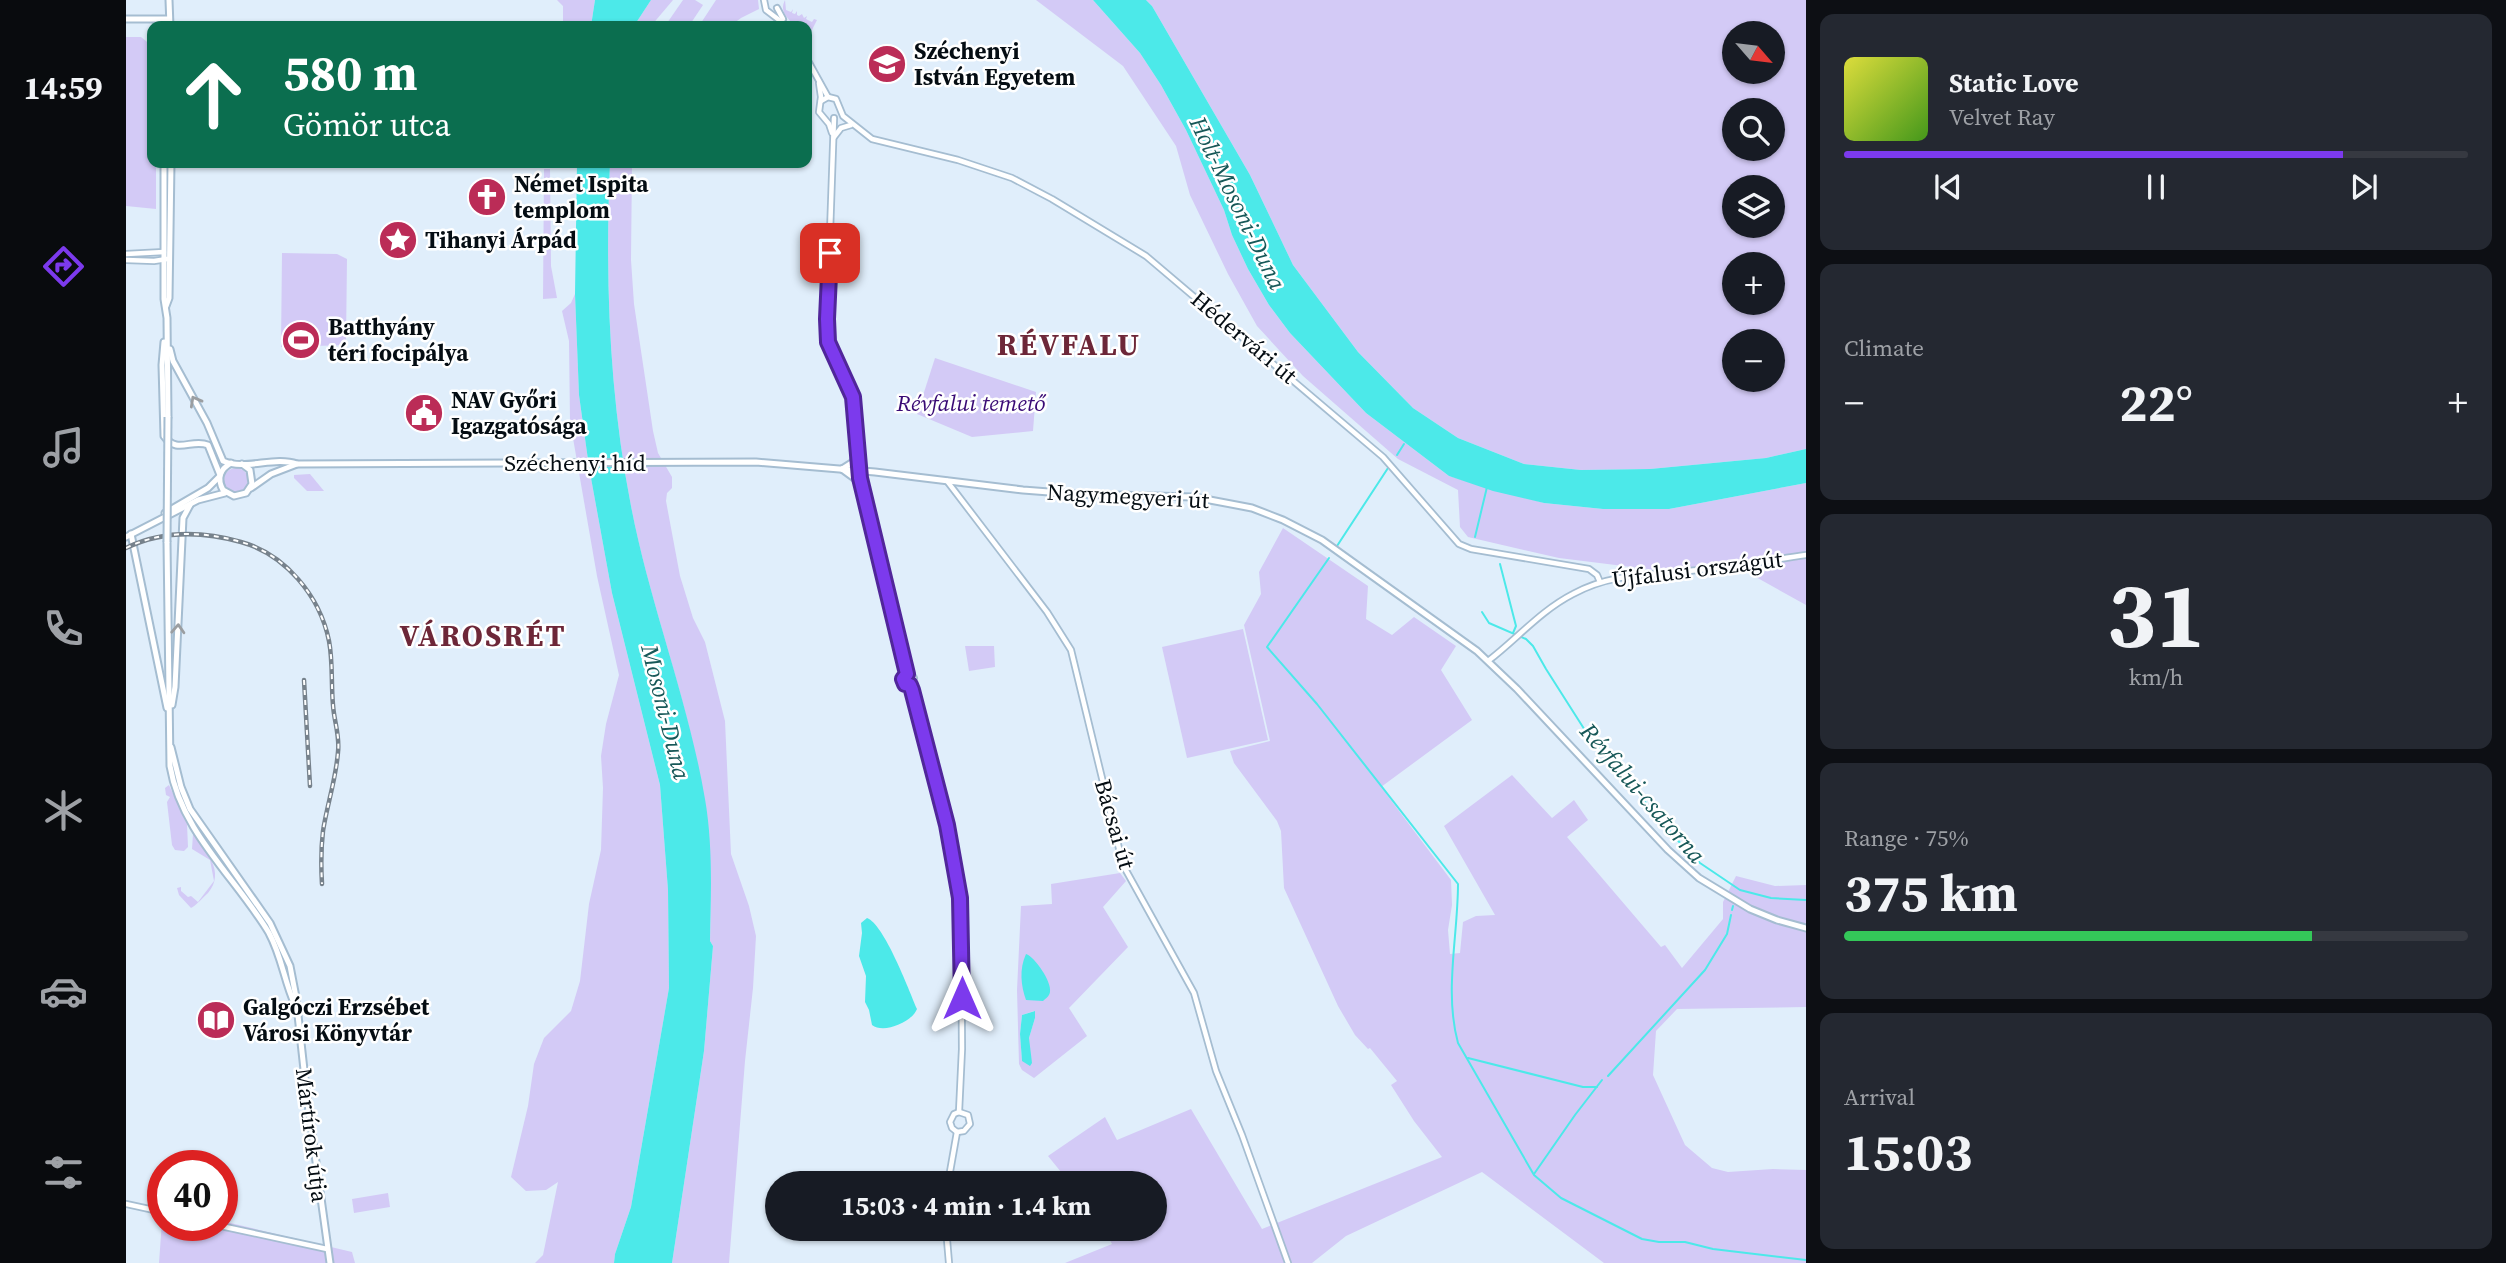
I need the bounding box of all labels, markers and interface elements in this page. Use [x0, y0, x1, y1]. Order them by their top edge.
north arrow [1722, 21, 1785, 84]
map controls [1722, 21, 1785, 392]
place label: Széchenyi István Egyetem [914, 35, 1075, 93]
text: 580 m [283, 39, 418, 106]
school or university icon: Széchenyi István Egyetem [866, 43, 908, 85]
icon: ahead [168, 49, 259, 140]
text: Static Love [1949, 65, 2078, 101]
text: 14:59 [24, 66, 102, 110]
button: search [1722, 98, 1785, 161]
text: Velvet Ray [1949, 101, 2055, 133]
text: Gömör utca [283, 103, 451, 147]
water label: Holt-Mosoni-Duna [1181, 110, 1295, 296]
place label: Német Ispita templom [514, 168, 649, 226]
icon: previous [1929, 168, 1967, 206]
icon: pause [2137, 168, 2175, 206]
icon: next [2345, 168, 2383, 206]
button: layers [1722, 175, 1785, 238]
church icon: Német Ispita templom [466, 176, 508, 218]
place icon: Tihanyi Árpád [377, 219, 419, 261]
pin [800, 223, 860, 283]
place label: Tihanyi Árpád [425, 224, 577, 256]
icon: arrive [811, 234, 849, 272]
icon: directions [39, 242, 88, 291]
button: + [1722, 252, 1785, 315]
street label: Hédervári út [1184, 283, 1304, 391]
place label: Batthyány téri focipálya [328, 311, 469, 369]
sports icon: Batthyány téri focipálya [280, 319, 322, 361]
district label: RÉVFALU [997, 324, 1141, 365]
button: − [1722, 329, 1785, 392]
text: Climate [1844, 332, 1924, 364]
text: 22° [2119, 367, 2193, 438]
text: − [1844, 377, 1864, 429]
text: + [2448, 377, 2468, 429]
place label: NAV Győri Igazgatósága [451, 384, 588, 442]
park label: Révfalui temető [895, 387, 1046, 419]
public building icon: NAV Győri Igazgatósága [403, 392, 445, 434]
one-way arrow [190, 395, 203, 408]
icon: music [39, 423, 88, 472]
street label: Széchenyi híd [504, 447, 646, 479]
street label: Nagymegyeri út [1046, 476, 1210, 516]
street label: Újfalusi országút [1610, 543, 1785, 595]
text: 31 [2107, 553, 2205, 677]
icon: phone [39, 604, 88, 653]
district label: VÁROSRÉT [400, 615, 566, 656]
one-way arrow [170, 624, 185, 635]
water label: Mosoni-Duna [633, 640, 699, 784]
text: km/h [2129, 661, 2183, 693]
water label: Révfalui-csatorna [1572, 715, 1714, 871]
street label: Bácsai út [1087, 775, 1143, 873]
icon: climate [39, 786, 88, 835]
text: Range · 75% [1844, 822, 1969, 854]
text: 375 km [1844, 857, 2018, 928]
position arrow [925, 961, 999, 1035]
icon: car [39, 967, 88, 1016]
place label: Galgóczi Erzsébet Városi Könyvtár [243, 991, 430, 1049]
library icon: Galgóczi Erzsébet Városi Könyvtár [195, 999, 237, 1041]
street label: Mártírok útja [288, 1066, 336, 1204]
text: Arrival [1844, 1081, 1915, 1113]
text: 15:03 [1844, 1116, 1972, 1187]
icon: filters [39, 1148, 88, 1197]
speed limit sign: 40 [147, 1150, 238, 1241]
text: 15:03 · 4 min · 1.4 km [841, 1188, 1091, 1224]

